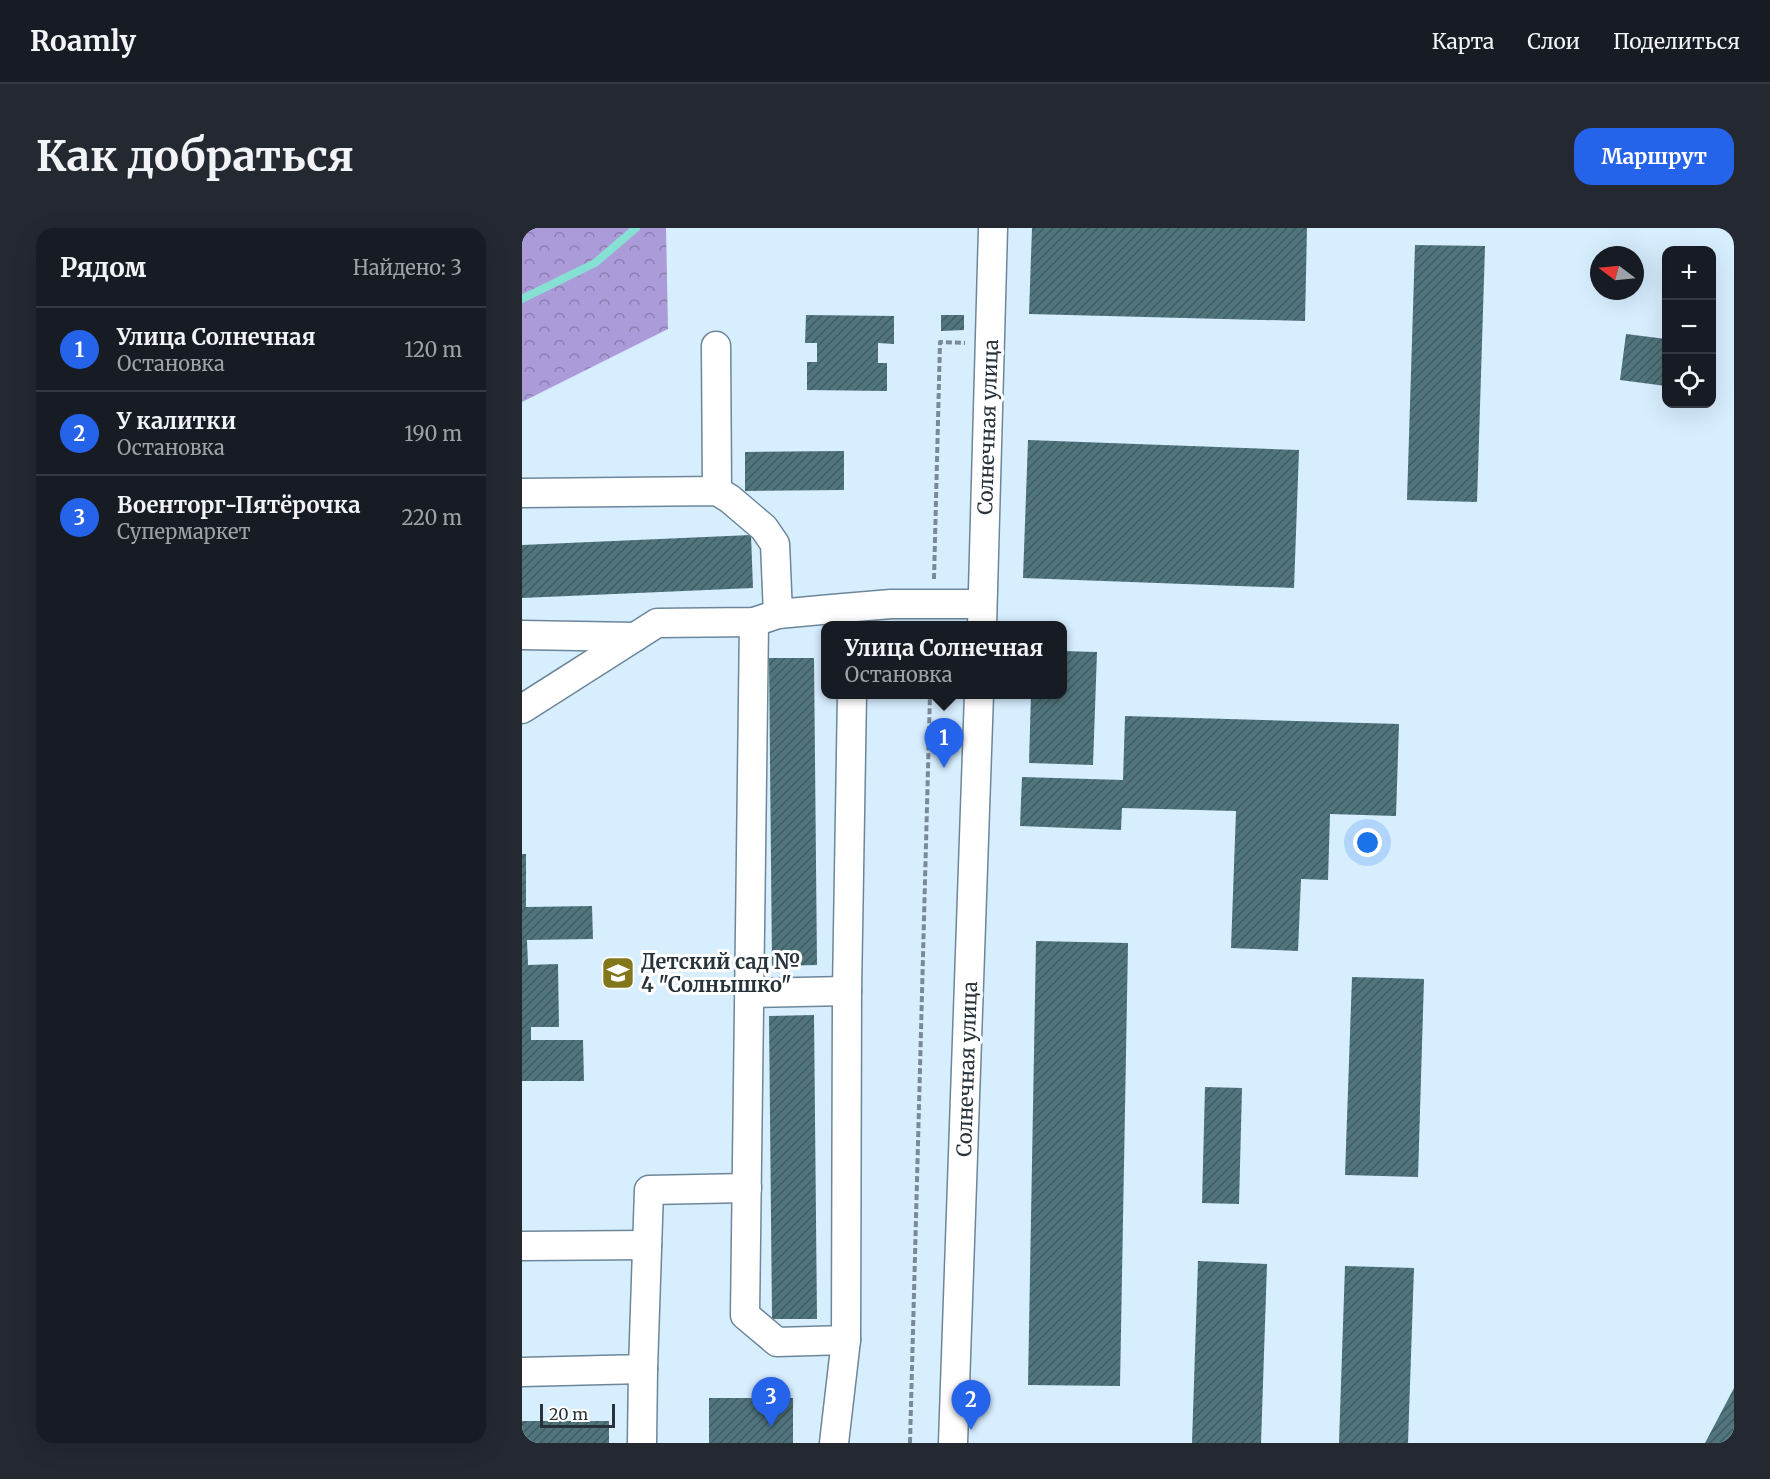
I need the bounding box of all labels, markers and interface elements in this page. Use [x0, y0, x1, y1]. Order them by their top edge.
text: Roamly [30, 23, 136, 59]
text: Карта [1432, 28, 1494, 55]
text: Слои [1527, 28, 1580, 55]
text: Поделиться [1613, 28, 1740, 55]
button: Маршрут [1574, 128, 1734, 185]
text: Как добраться [36, 130, 354, 182]
north arrow [1590, 246, 1644, 300]
map controls [1662, 246, 1716, 408]
button: + [1662, 246, 1716, 300]
text: Рядом [60, 251, 146, 284]
text: Найдено: 3 [353, 255, 462, 280]
button: − [1662, 300, 1716, 354]
text: Улица Солнечная [117, 323, 315, 351]
text: 1 [75, 337, 84, 362]
text: 120 m [404, 337, 462, 362]
street label: Солнечная улица [972, 338, 1003, 515]
text: Остановка [117, 351, 225, 376]
button: locate [1662, 354, 1716, 408]
text: У калитки [117, 407, 236, 435]
text: 2 [74, 421, 85, 446]
text: 190 m [404, 421, 462, 446]
text: Остановка [117, 435, 225, 460]
text: Военторг-Пятёрочка [117, 491, 360, 519]
text: 3 [74, 505, 85, 530]
text: 220 m [402, 505, 462, 530]
text: Супермаркет [117, 519, 251, 544]
popup [821, 621, 1067, 699]
text: Улица Солнечная [845, 634, 1043, 662]
text: Остановка [845, 662, 952, 687]
pin: 1 [924, 718, 964, 768]
your location [1353, 828, 1382, 857]
place label: Детский сад № 4 "Солнышко" [641, 949, 801, 997]
school or university icon: Детский сад № 4 "Солнышко" [600, 955, 636, 991]
street label: Солнечная улица [951, 980, 982, 1157]
pin: 3 [752, 1378, 790, 1427]
pin: 2 [952, 1380, 990, 1430]
scale bar [540, 1401, 615, 1428]
text: 20 m [549, 1404, 588, 1424]

